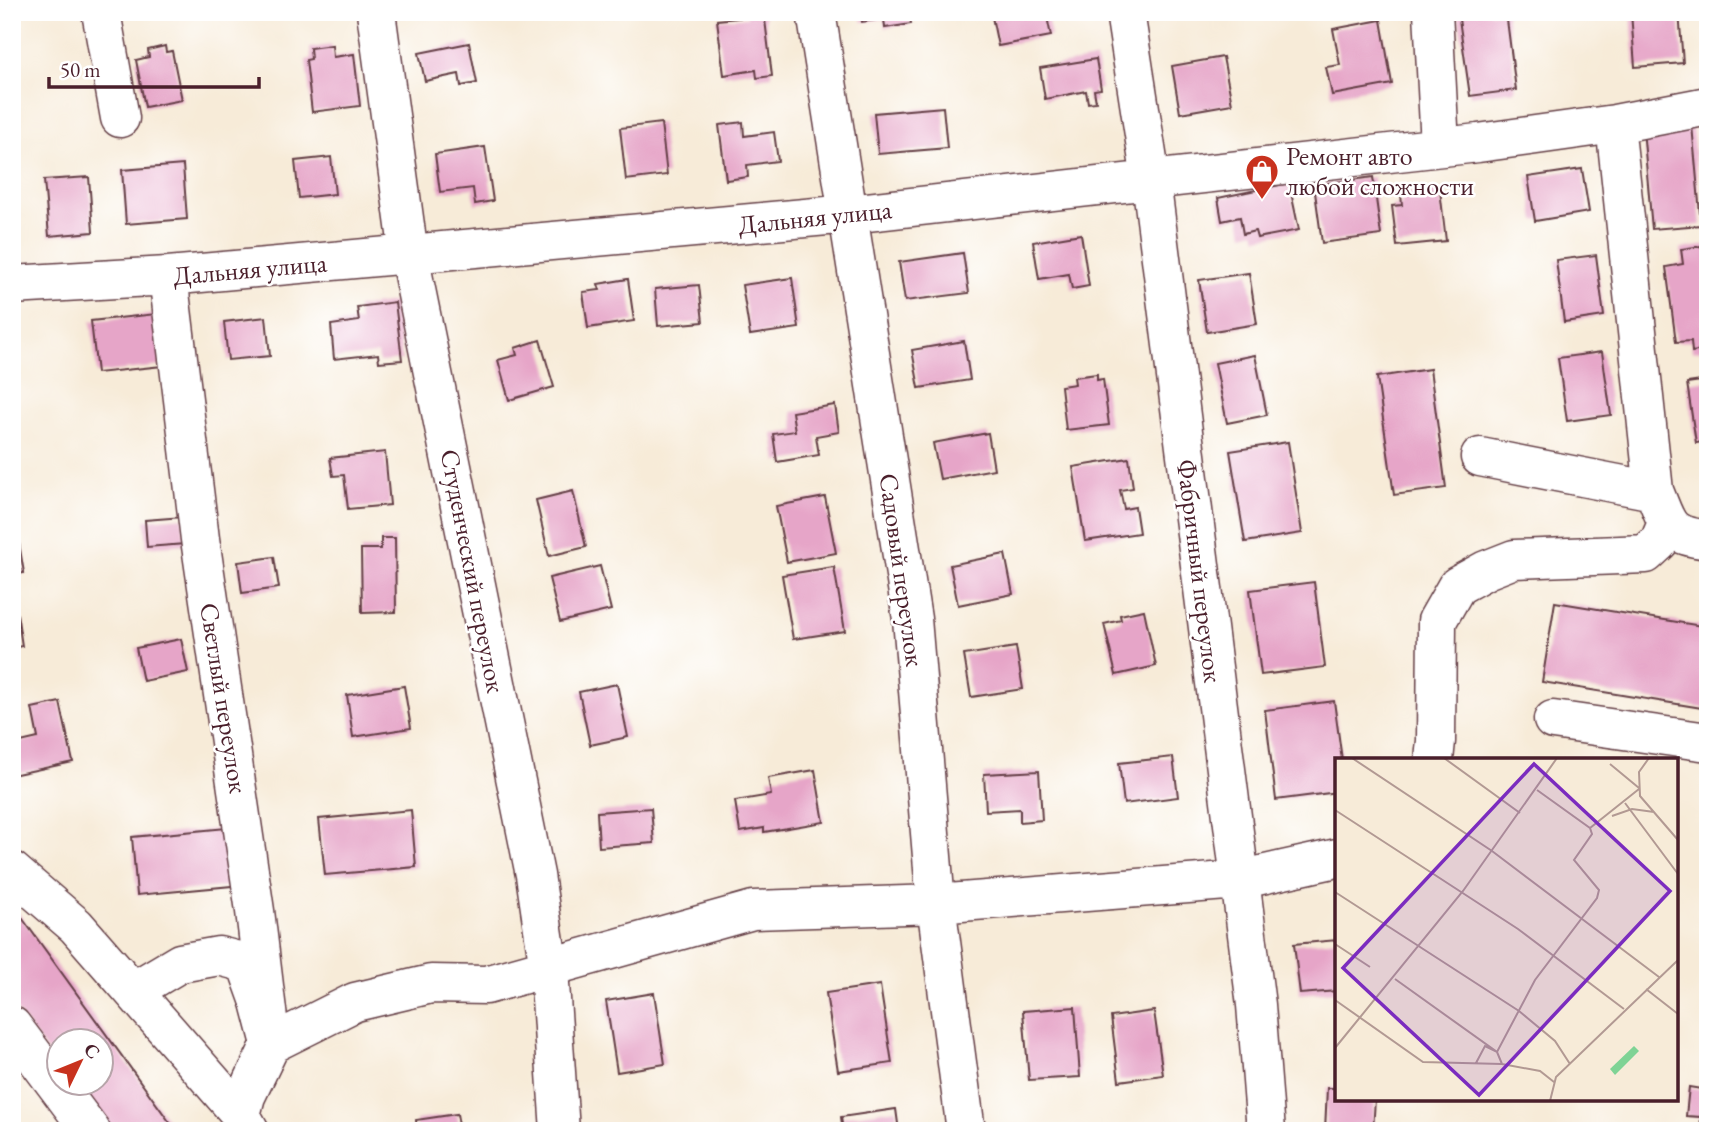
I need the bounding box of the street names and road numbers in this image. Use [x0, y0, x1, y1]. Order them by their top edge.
street label: Дальняя улица [737, 192, 894, 242]
street label: Дальняя улица [172, 245, 329, 293]
street label: Студенческий переулок [433, 446, 513, 696]
street label: Фабричный переулок [1169, 457, 1231, 685]
street label: Садовый переулок [872, 471, 932, 669]
street label: Светлый переулок [192, 600, 256, 796]

